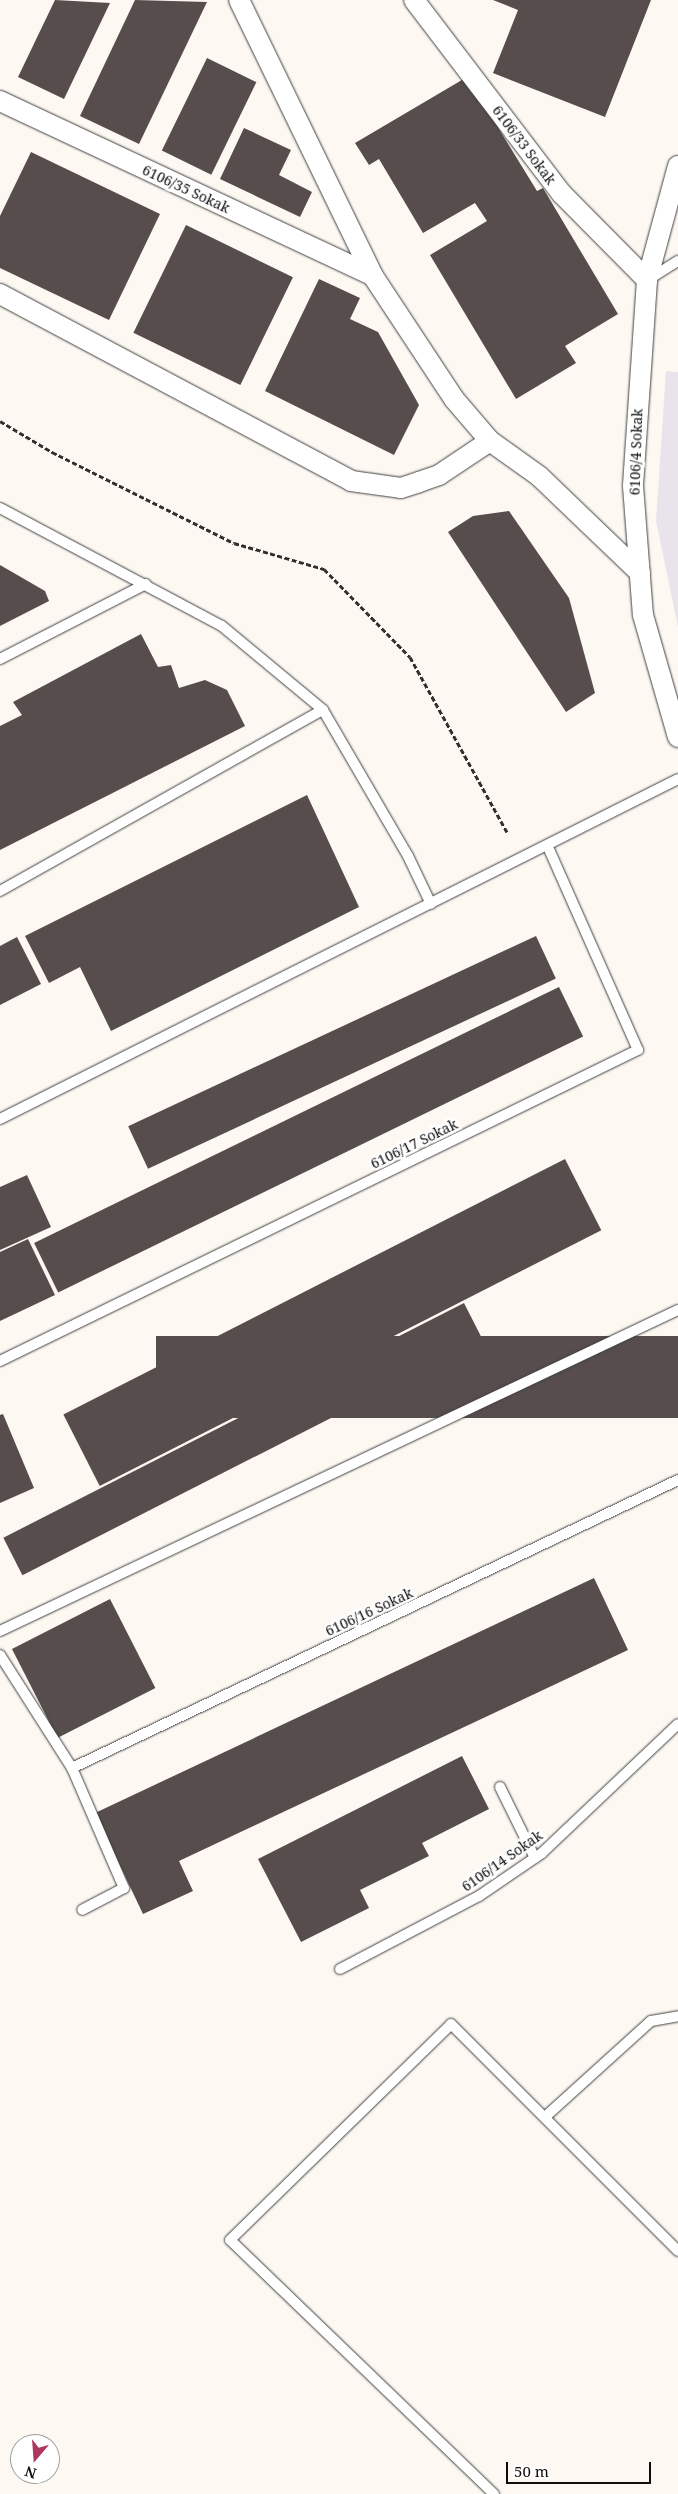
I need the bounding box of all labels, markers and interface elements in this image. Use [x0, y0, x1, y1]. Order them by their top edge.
street label: 6106/33 Sokak [489, 102, 559, 188]
street label: 6106/35 Sokak [140, 161, 232, 217]
street label: 6106/4 Sokak [626, 408, 646, 496]
street label: 6106/17 Sokak [368, 1116, 460, 1172]
street label: 6106/16 Sokak [323, 1584, 415, 1640]
street label: 6106/14 Sokak [458, 1827, 546, 1895]
north arrow [10, 2434, 60, 2484]
scale bar [508, 2452, 653, 2484]
text: 50 m [514, 2461, 549, 2481]
text: N [22, 2462, 39, 2484]

